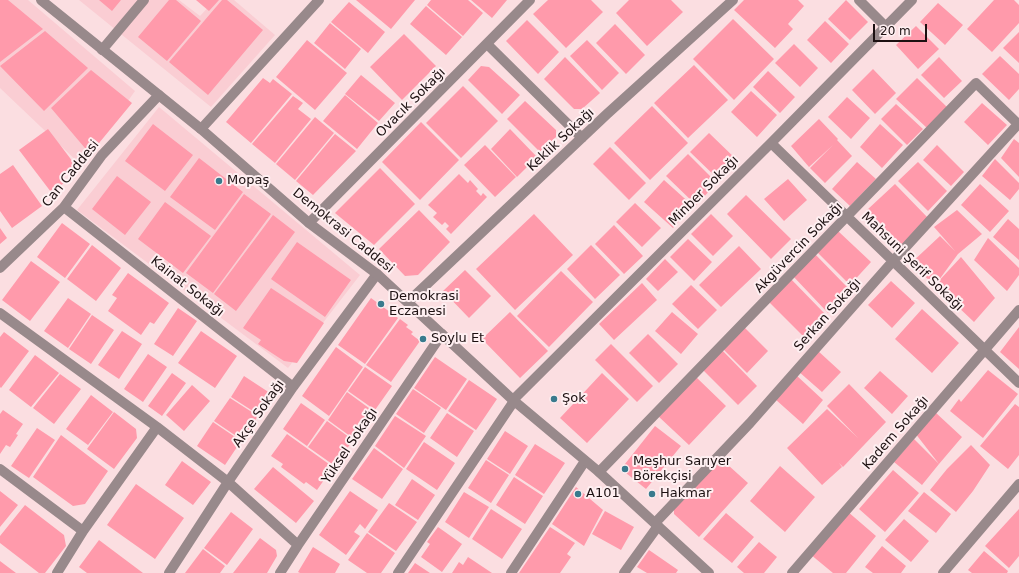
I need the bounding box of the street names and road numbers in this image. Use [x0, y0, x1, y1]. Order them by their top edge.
street label: Ovacık Sokağı [373, 65, 449, 141]
street label: Keklik Sokağı [524, 105, 598, 175]
street label: Can Caddesi [39, 137, 103, 211]
street label: Minber Sokağı [666, 153, 742, 229]
street label: Demokrasi Caddesi [289, 185, 397, 277]
street label: Akgüvercin Sokağı [752, 199, 846, 297]
street label: Mahsuni Şerif Sokağı [858, 209, 966, 315]
street label: Kainat Sokağı [147, 254, 227, 320]
street label: Serkan Sokağı [791, 275, 865, 355]
street label: Akçe Sokağı [230, 377, 288, 451]
street label: Kadem Sokağı [860, 393, 932, 473]
street label: Yüksel Sokağı [319, 405, 381, 487]

